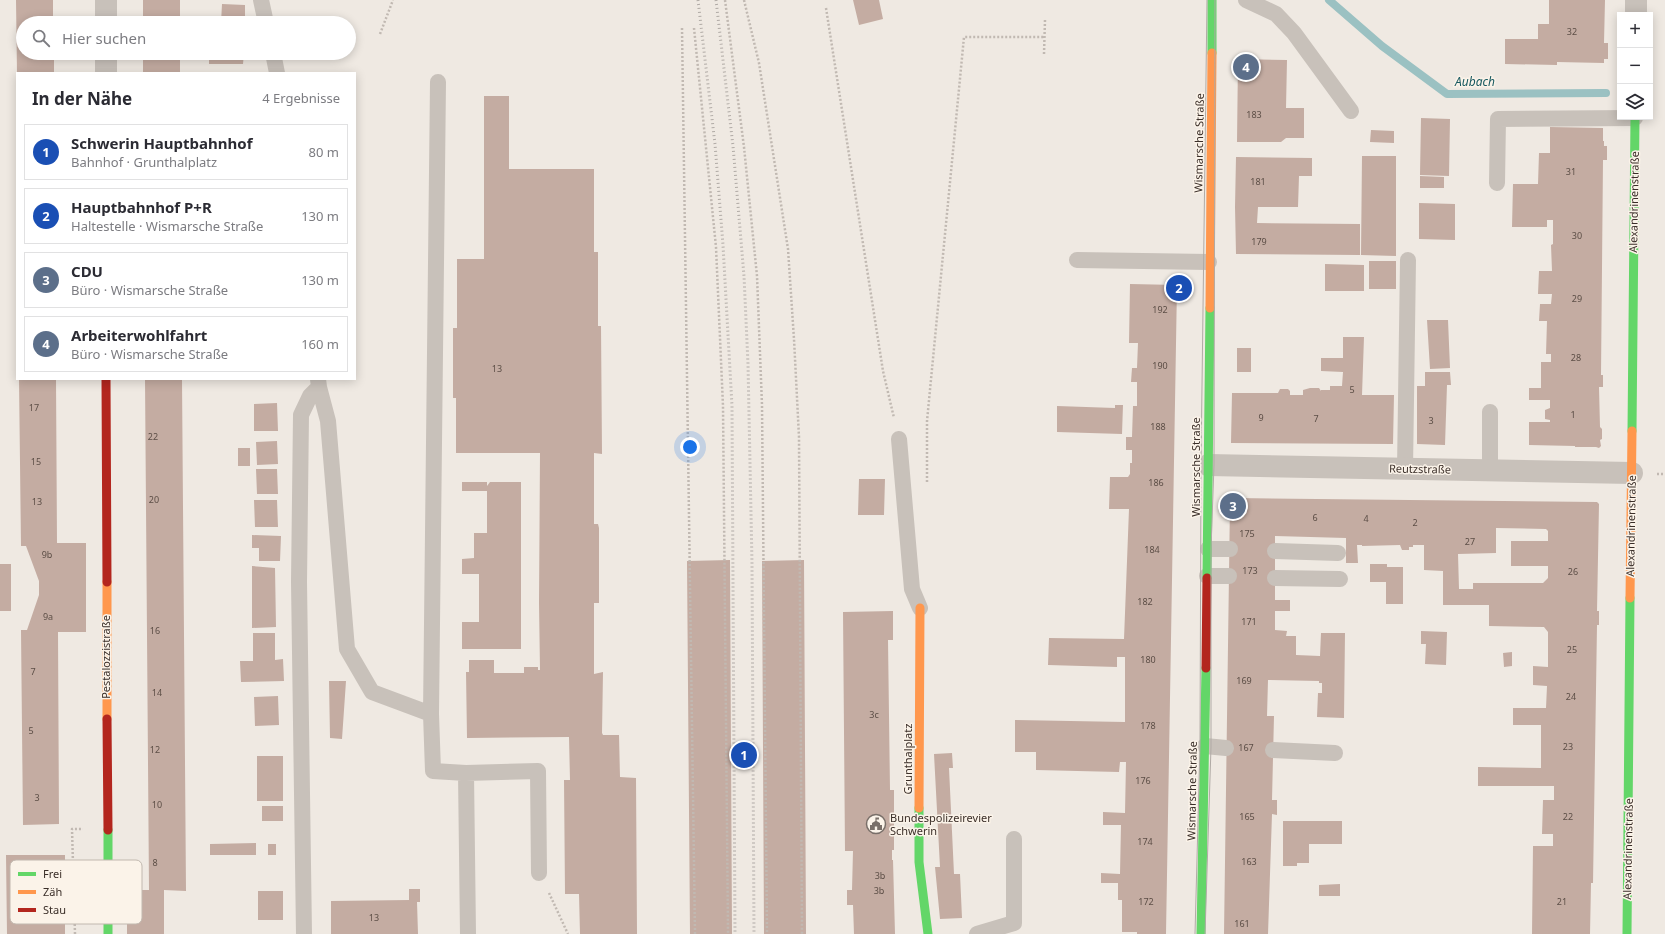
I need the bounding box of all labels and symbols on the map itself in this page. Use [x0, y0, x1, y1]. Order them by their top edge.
house number: 32 [1567, 25, 1577, 38]
pin: 4 [1233, 52, 1259, 82]
water label: Aubach [1454, 73, 1495, 90]
street label: Wismarsche Straße [1190, 93, 1207, 193]
house number: 183 [1246, 108, 1262, 121]
street label: Alexandrinenstraße [1625, 151, 1642, 253]
house number: 31 [1566, 165, 1576, 178]
house number: 181 [1250, 175, 1266, 188]
house number: 30 [1572, 229, 1582, 242]
house number: 179 [1251, 235, 1267, 248]
pin: 2 [1166, 273, 1192, 303]
house number: 29 [1572, 292, 1582, 305]
house number: 192 [1152, 303, 1168, 316]
house number: 28 [1571, 351, 1581, 364]
house number: 190 [1152, 359, 1168, 372]
house number: 13 [492, 362, 502, 375]
house number: 5 [1349, 383, 1355, 396]
house number: 17 [29, 401, 39, 414]
house number: 1 [1570, 408, 1576, 421]
house number: 9 [1258, 411, 1264, 424]
house number: 7 [1313, 412, 1319, 425]
house number: 3 [1428, 414, 1434, 427]
street label: Wismarsche Straße [1188, 417, 1203, 517]
house number: 188 [1150, 420, 1166, 433]
house number: 22 [148, 430, 158, 443]
your location [680, 437, 700, 457]
house number: 15 [31, 455, 41, 468]
street label: Reutzstraße [1389, 460, 1451, 477]
street label: Alexandrinenstraße [1622, 475, 1639, 577]
house number: 186 [1148, 476, 1164, 489]
pin: 3 [1220, 491, 1246, 521]
house number: 20 [149, 493, 159, 506]
house number: 13 [32, 495, 42, 508]
house number: 6 [1312, 511, 1318, 524]
house number: 4 [1363, 512, 1369, 525]
house number: 2 [1412, 516, 1418, 529]
house number: 175 [1239, 527, 1255, 540]
house number: 27 [1465, 535, 1475, 548]
house number: 184 [1144, 543, 1160, 556]
house number: 9b [42, 548, 53, 561]
house number: 173 [1242, 564, 1258, 577]
house number: 26 [1568, 565, 1578, 578]
house number: 182 [1137, 595, 1153, 608]
house number: 9a [43, 610, 53, 623]
street label: Pestalozzistraße [98, 615, 113, 699]
house number: 171 [1241, 615, 1257, 628]
house number: 16 [150, 624, 160, 637]
house number: 25 [1567, 643, 1577, 656]
house number: 180 [1140, 653, 1156, 666]
house number: 7 [30, 665, 36, 678]
house number: 169 [1236, 674, 1252, 687]
house number: 14 [152, 686, 162, 699]
house number: 24 [1566, 690, 1576, 703]
house number: 3c [869, 708, 879, 721]
house number: 178 [1140, 719, 1156, 732]
house number: 5 [28, 724, 34, 737]
street label: Grunthalplatz [900, 724, 915, 794]
pin: 1 [731, 740, 757, 770]
house number: 23 [1563, 740, 1573, 753]
street label: Wismarsche Straße [1183, 741, 1200, 841]
house number: 167 [1238, 741, 1254, 754]
house number: 12 [150, 743, 160, 756]
house number: 176 [1135, 774, 1151, 787]
house number: 3 [34, 791, 40, 804]
house number: 10 [152, 798, 162, 811]
street label: Alexandrinenstraße [1619, 798, 1636, 900]
place label: Bundespolizeirevier Schwerin [890, 810, 992, 838]
house number: 165 [1239, 810, 1255, 823]
house number: 22 [1563, 810, 1573, 823]
public building icon: Bundespolizeirevier Schwerin [865, 813, 887, 835]
house number: 174 [1137, 835, 1153, 848]
house number: 163 [1241, 855, 1257, 868]
house number: 8 [152, 856, 158, 869]
legend [10, 860, 142, 924]
text: Frei [43, 866, 62, 881]
house number: 3b [875, 869, 886, 882]
text: Zäh [43, 884, 62, 899]
house number: 3b [874, 884, 885, 897]
house number: 172 [1138, 895, 1154, 908]
house number: 21 [1557, 895, 1567, 908]
text: Stau [43, 902, 66, 917]
house number: 13 [369, 911, 379, 924]
house number: 161 [1234, 917, 1250, 930]

